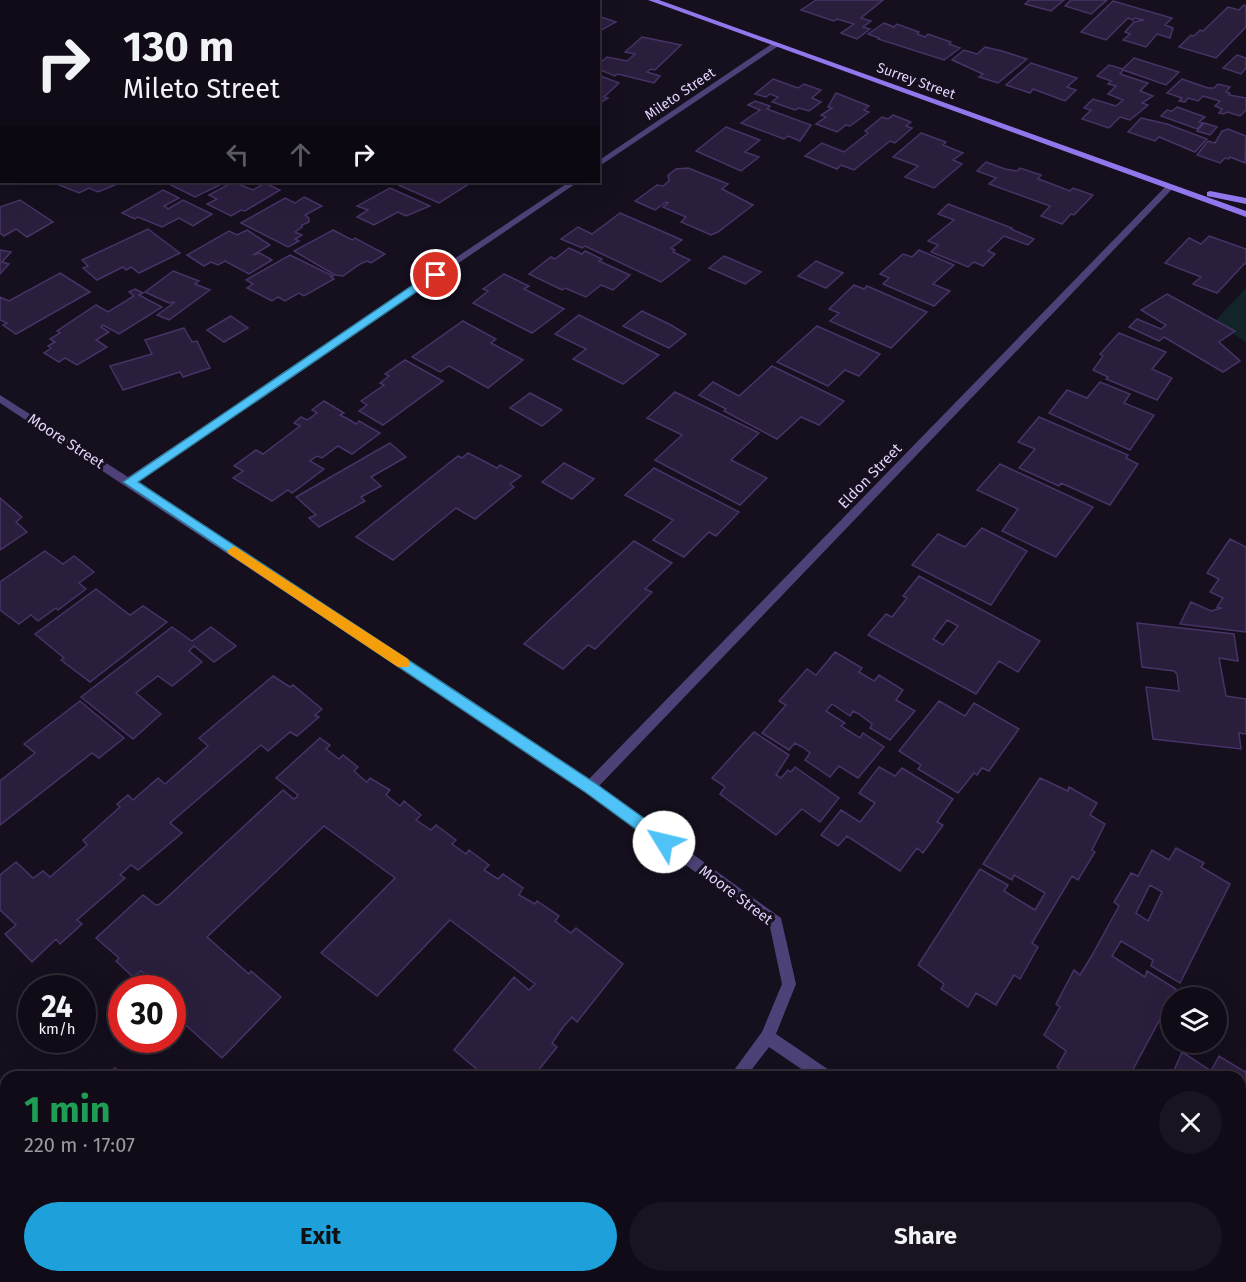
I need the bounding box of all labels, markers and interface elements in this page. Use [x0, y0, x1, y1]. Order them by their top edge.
text: 130 m [123, 22, 234, 72]
icon: right [24, 24, 102, 102]
street label: Surrey Street [874, 59, 958, 103]
street label: Mileto Street [642, 64, 719, 124]
text: Mileto Street [123, 73, 280, 105]
icon: left [221, 138, 254, 171]
icon: ahead [284, 138, 317, 171]
icon: right [347, 138, 380, 171]
pin [410, 249, 461, 300]
icon: arrive [419, 258, 452, 291]
street label: Moore Street [24, 410, 108, 473]
street label: Eldon Street [835, 439, 906, 512]
position arrow [632, 810, 696, 874]
street label: Moore Street [696, 862, 777, 929]
speed limit sign: 30 [108, 975, 186, 1053]
map controls [1161, 987, 1227, 1053]
button: layers [1161, 987, 1227, 1053]
text: 24 [41, 989, 73, 1025]
text: km/h [38, 1020, 76, 1038]
text: 1 min [24, 1088, 111, 1132]
button: close [1159, 1091, 1222, 1154]
text: 220 m · 17:07 [24, 1133, 135, 1157]
button: Exit [24, 1202, 617, 1271]
button: Share [629, 1202, 1222, 1271]

